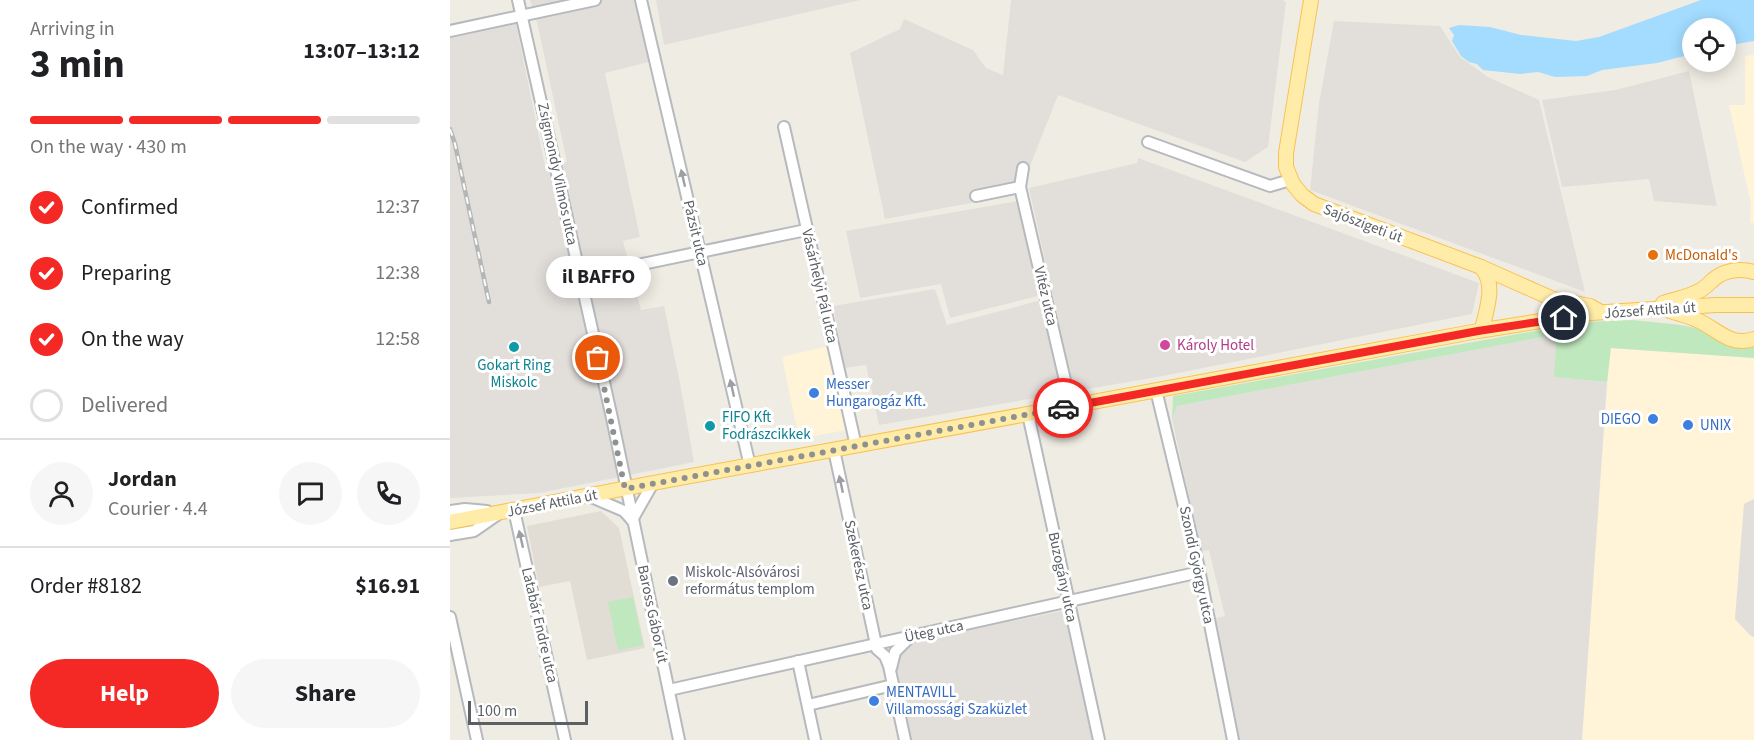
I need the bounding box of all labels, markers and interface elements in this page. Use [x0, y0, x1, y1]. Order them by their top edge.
text: Arriving in [30, 15, 115, 43]
map controls [1682, 18, 1736, 72]
button: locate [1682, 18, 1736, 72]
text: 13:07–13:12 [303, 35, 420, 67]
text: 3 min [30, 37, 125, 93]
street label: Zsigmondy Vilmos utca [532, 101, 583, 247]
text: On the way · 430 m [30, 133, 187, 161]
one-way arrow [677, 169, 687, 187]
icon: check [30, 191, 63, 224]
text: Confirmed [81, 191, 178, 223]
text: 12:37 [375, 193, 420, 221]
street label: Pázsit utca [678, 198, 713, 268]
street label: Sajószigeti út [1320, 199, 1405, 248]
street label: Vásárhelyi Pál utca [796, 227, 843, 345]
place label: McDonald's [1665, 245, 1738, 266]
marker: McDonald's [1646, 248, 1660, 262]
callout: il BAFFO [546, 256, 651, 298]
icon: check [30, 257, 63, 290]
text: Preparing [81, 257, 171, 289]
text: 12:38 [375, 259, 420, 287]
text: il BAFFO [562, 263, 635, 291]
street label: Vitéz utca [1028, 264, 1063, 328]
pin [1538, 292, 1589, 343]
street label: József Attila út [1604, 297, 1697, 324]
icon: home [1547, 301, 1580, 334]
icon: check [30, 323, 63, 356]
text: On the way [81, 323, 184, 355]
text: 12:58 [375, 325, 420, 353]
pin [572, 332, 623, 383]
place label: Károly Hotel [1177, 335, 1254, 356]
marker: Károly Hotel [1158, 338, 1172, 352]
marker: Gokart Ring Miskolc [507, 340, 521, 354]
icon: bag [581, 341, 614, 374]
place label: Gokart Ring Miskolc [477, 355, 551, 393]
place label: Messer Hungarogáz Kft. [826, 374, 926, 412]
courier [1033, 378, 1093, 438]
one-way arrow [727, 379, 737, 397]
marker: Messer Hungarogáz Kft. [807, 386, 821, 400]
text: Delivered [81, 389, 168, 421]
icon: car [1047, 392, 1080, 425]
place label: FIFO Kft Fodrászcikkek [722, 407, 811, 445]
place label: DIEGO [1601, 409, 1641, 430]
marker: DIEGO [1646, 412, 1660, 426]
place label: UNIX [1700, 415, 1731, 436]
marker: UNIX [1681, 418, 1695, 432]
marker: FIFO Kft Fodrászcikkek [703, 419, 717, 433]
button: person [30, 462, 93, 525]
button: chat [279, 462, 342, 525]
button: phone [357, 462, 420, 525]
text: Jordan [108, 463, 177, 495]
one-way arrow [836, 475, 846, 493]
street label: József Attila út [505, 484, 599, 523]
text: Courier · 4.4 [108, 495, 208, 523]
street label: Szondi György utca [1174, 504, 1219, 626]
street label: Szekerész utca [839, 518, 878, 612]
one-way arrow [515, 530, 525, 549]
street label: Buzogány utca [1043, 530, 1082, 624]
place label: Miskolc-Alsóvárosi református templom [685, 562, 815, 600]
street label: Baross Gábor út [632, 563, 673, 665]
street label: Latabár Endre utca [516, 565, 563, 685]
text: Order #8182 [30, 570, 142, 602]
text: $16.91 [355, 570, 420, 602]
marker: Miskolc-Alsóvárosi református templom [666, 574, 680, 588]
street label: Üteg utca [903, 615, 965, 648]
button: Help [30, 659, 219, 728]
button: Share [231, 659, 420, 728]
place label: MENTAVILL Villamossági Szaküzlet [886, 682, 1027, 720]
marker: MENTAVILL Villamossági Szaküzlet [867, 694, 881, 708]
scale bar [468, 698, 588, 726]
text: 100 m [477, 700, 517, 722]

